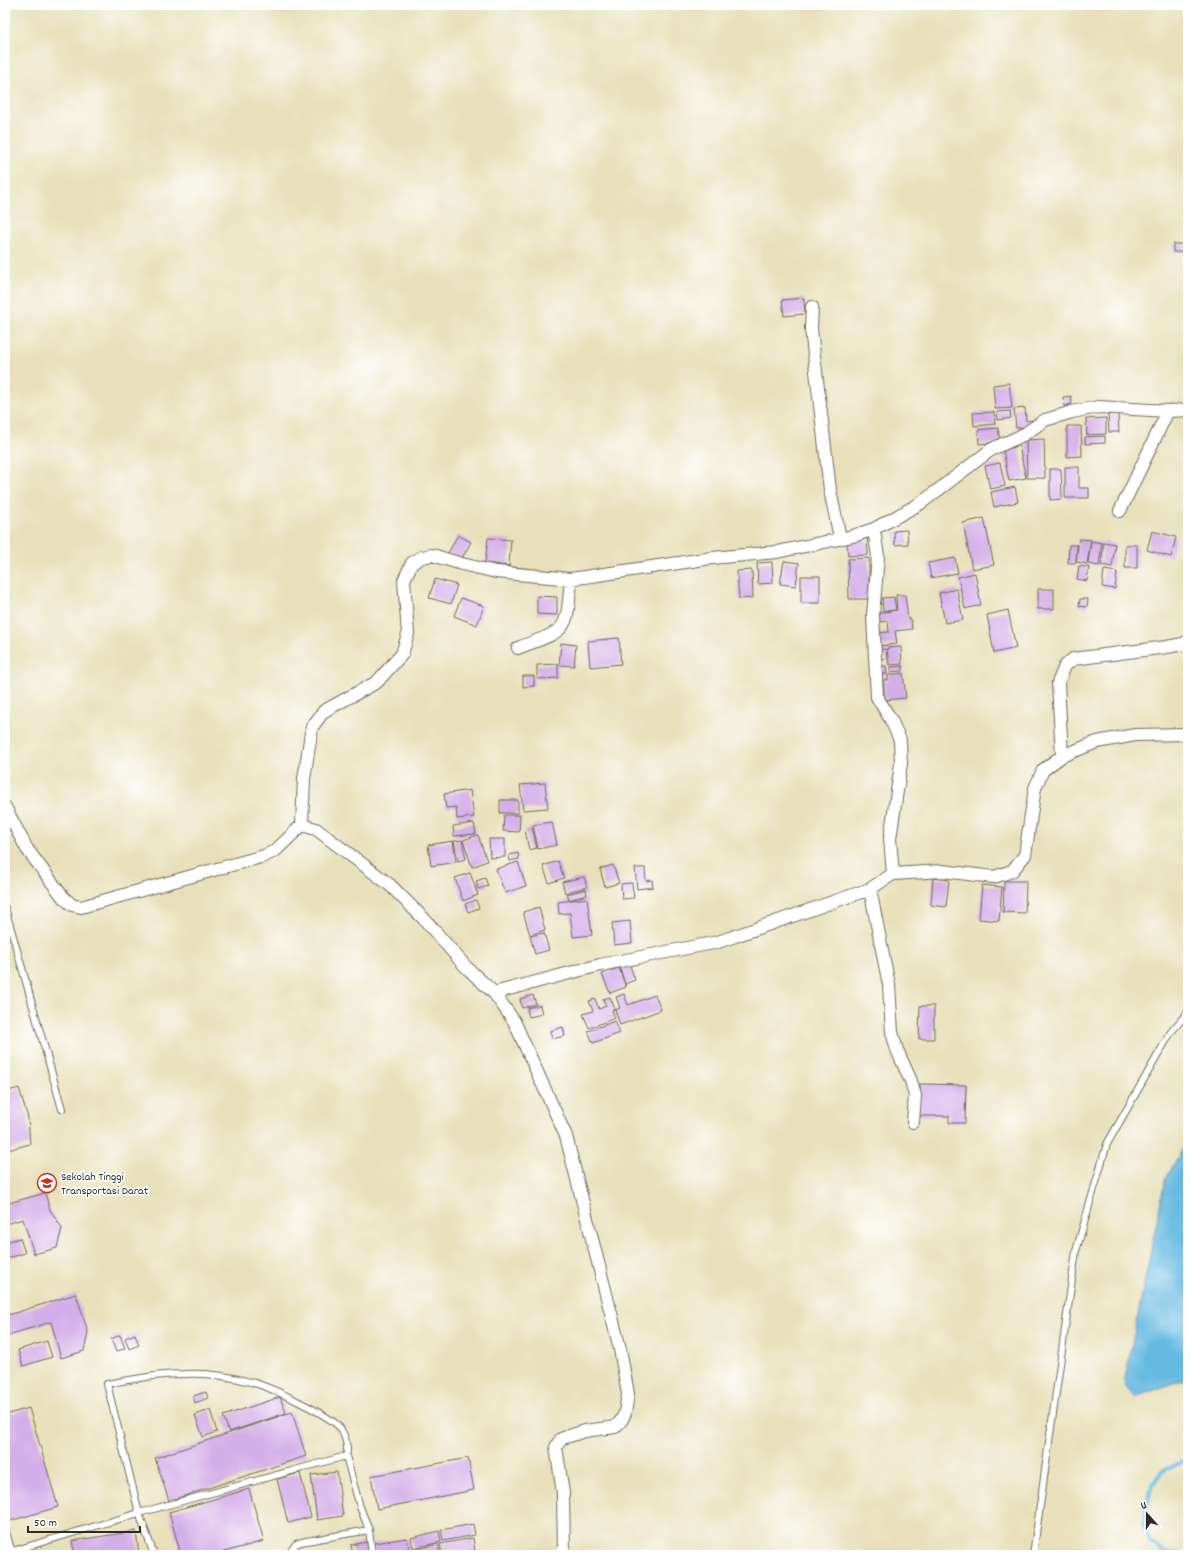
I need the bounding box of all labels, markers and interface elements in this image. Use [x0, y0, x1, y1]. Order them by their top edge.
place label: Sekolah Tinggi Transportasi Darat [61, 1169, 149, 1200]
school or university icon: Sekolah Tinggi Transportasi Darat [36, 1172, 58, 1194]
north arrow [1127, 1494, 1167, 1534]
text: U [1139, 1498, 1149, 1515]
scale bar [28, 1508, 140, 1534]
text: 50 m [34, 1515, 57, 1532]

